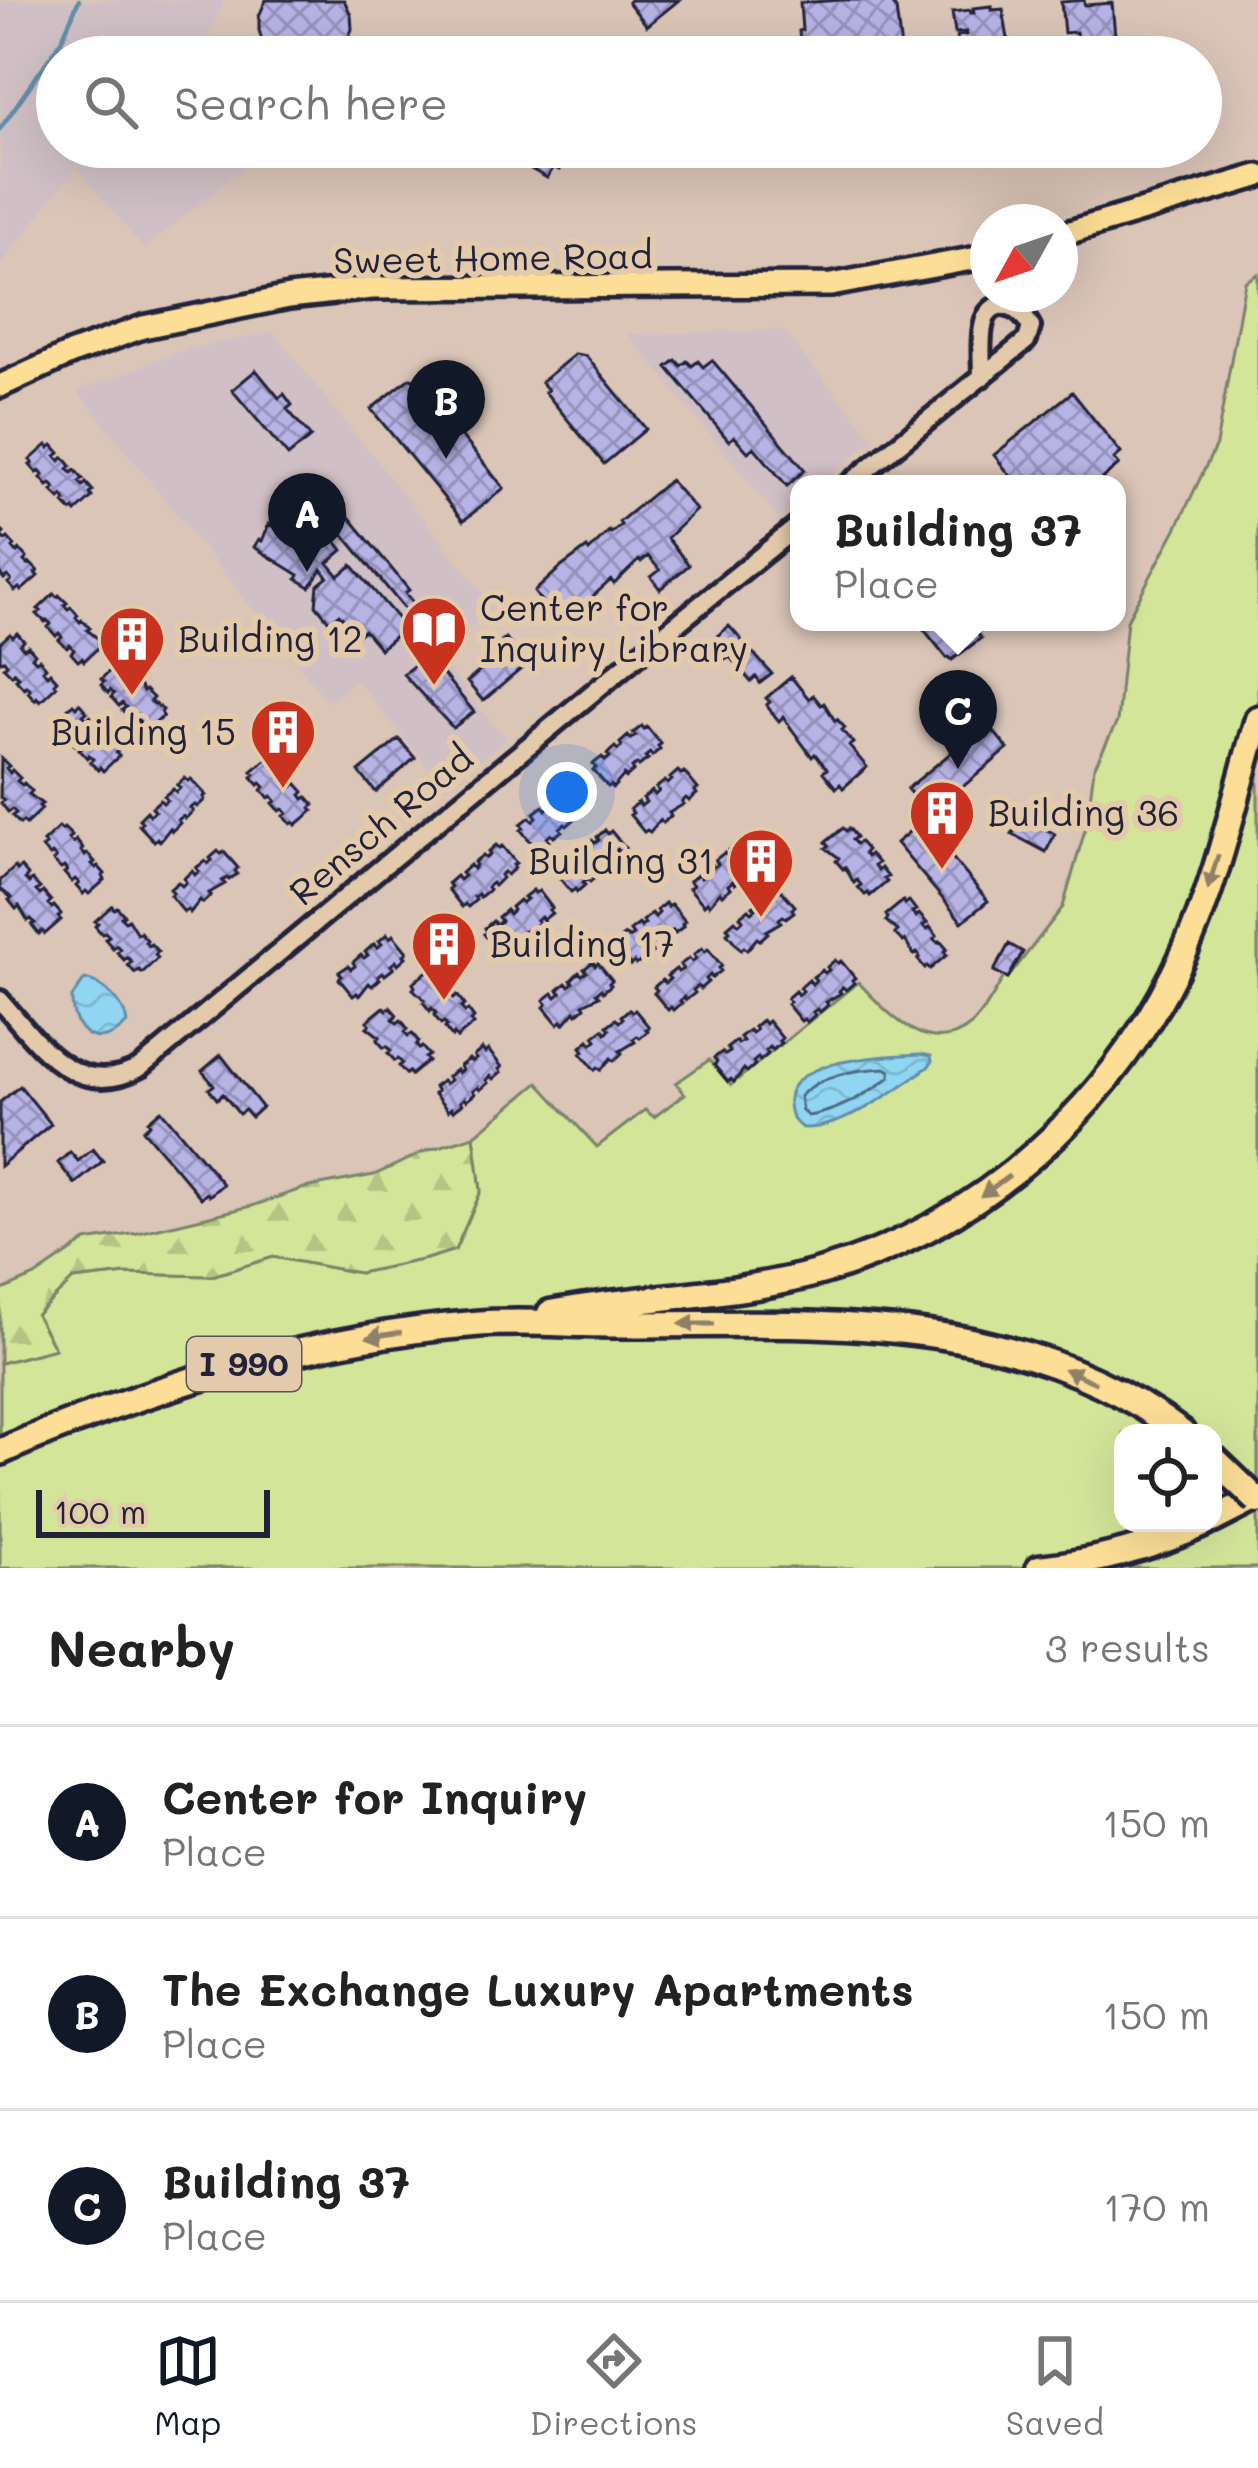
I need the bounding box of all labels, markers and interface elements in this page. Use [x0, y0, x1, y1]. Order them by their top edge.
search box [36, 36, 1222, 168]
icon: search [78, 69, 144, 135]
text: Search here [174, 73, 448, 131]
north arrow [970, 204, 1078, 312]
street label: Sweet Home Road [333, 230, 653, 283]
pin: B [407, 360, 485, 459]
pin: A [268, 473, 346, 572]
popup [790, 475, 1126, 631]
text: Building 37 [834, 499, 1082, 557]
text: Place [834, 557, 939, 608]
place label: Center for Inquiry Library [480, 583, 748, 672]
library icon: Center for Inquiry Library [399, 594, 469, 688]
building icon: Building 12 [97, 604, 167, 698]
place label: Building 12 [178, 614, 362, 661]
pin: C [919, 670, 997, 769]
building icon: Building 15 [248, 697, 318, 791]
place label: Building 15 [51, 707, 236, 754]
street label: Rensch Road [279, 733, 482, 914]
your location [537, 762, 597, 822]
building icon: Building 36 [907, 778, 977, 872]
place label: Building 36 [988, 788, 1179, 835]
building icon: Building 31 [726, 826, 796, 920]
place label: Building 31 [529, 836, 714, 883]
one-way arrow [1203, 854, 1221, 891]
building icon: Building 17 [409, 909, 479, 1003]
place label: Building 17 [490, 919, 674, 966]
one-way arrow [979, 1173, 1011, 1197]
one-way arrow [677, 1314, 715, 1334]
one-way arrow [365, 1326, 402, 1345]
road number: I 990 [187, 1337, 301, 1391]
one-way arrow [1062, 1365, 1097, 1385]
map controls [1114, 1424, 1222, 1532]
button: locate [1114, 1424, 1222, 1532]
scale bar [36, 1484, 270, 1537]
text: 100 m [54, 1489, 146, 1532]
text: Nearby [48, 1613, 235, 1680]
text: 3 results [1045, 1621, 1210, 1672]
text: Center for Inquiry [162, 1767, 587, 1825]
text: A [73, 1796, 101, 1847]
text: 150 m [1102, 1796, 1210, 1847]
text: Place [162, 1825, 267, 1876]
text: The Exchange Luxury Apartments [162, 1959, 914, 2017]
text: B [74, 1988, 100, 2039]
text: 150 m [1102, 1988, 1210, 2039]
text: Place [162, 2017, 267, 2068]
text: Building 37 [162, 2151, 410, 2209]
text: C [73, 2180, 101, 2231]
text: 170 m [1103, 2180, 1210, 2231]
text: Place [162, 2209, 267, 2260]
tab: Map [154, 2328, 221, 2443]
tab: Directions [530, 2328, 697, 2443]
tab: Saved [1006, 2328, 1104, 2443]

